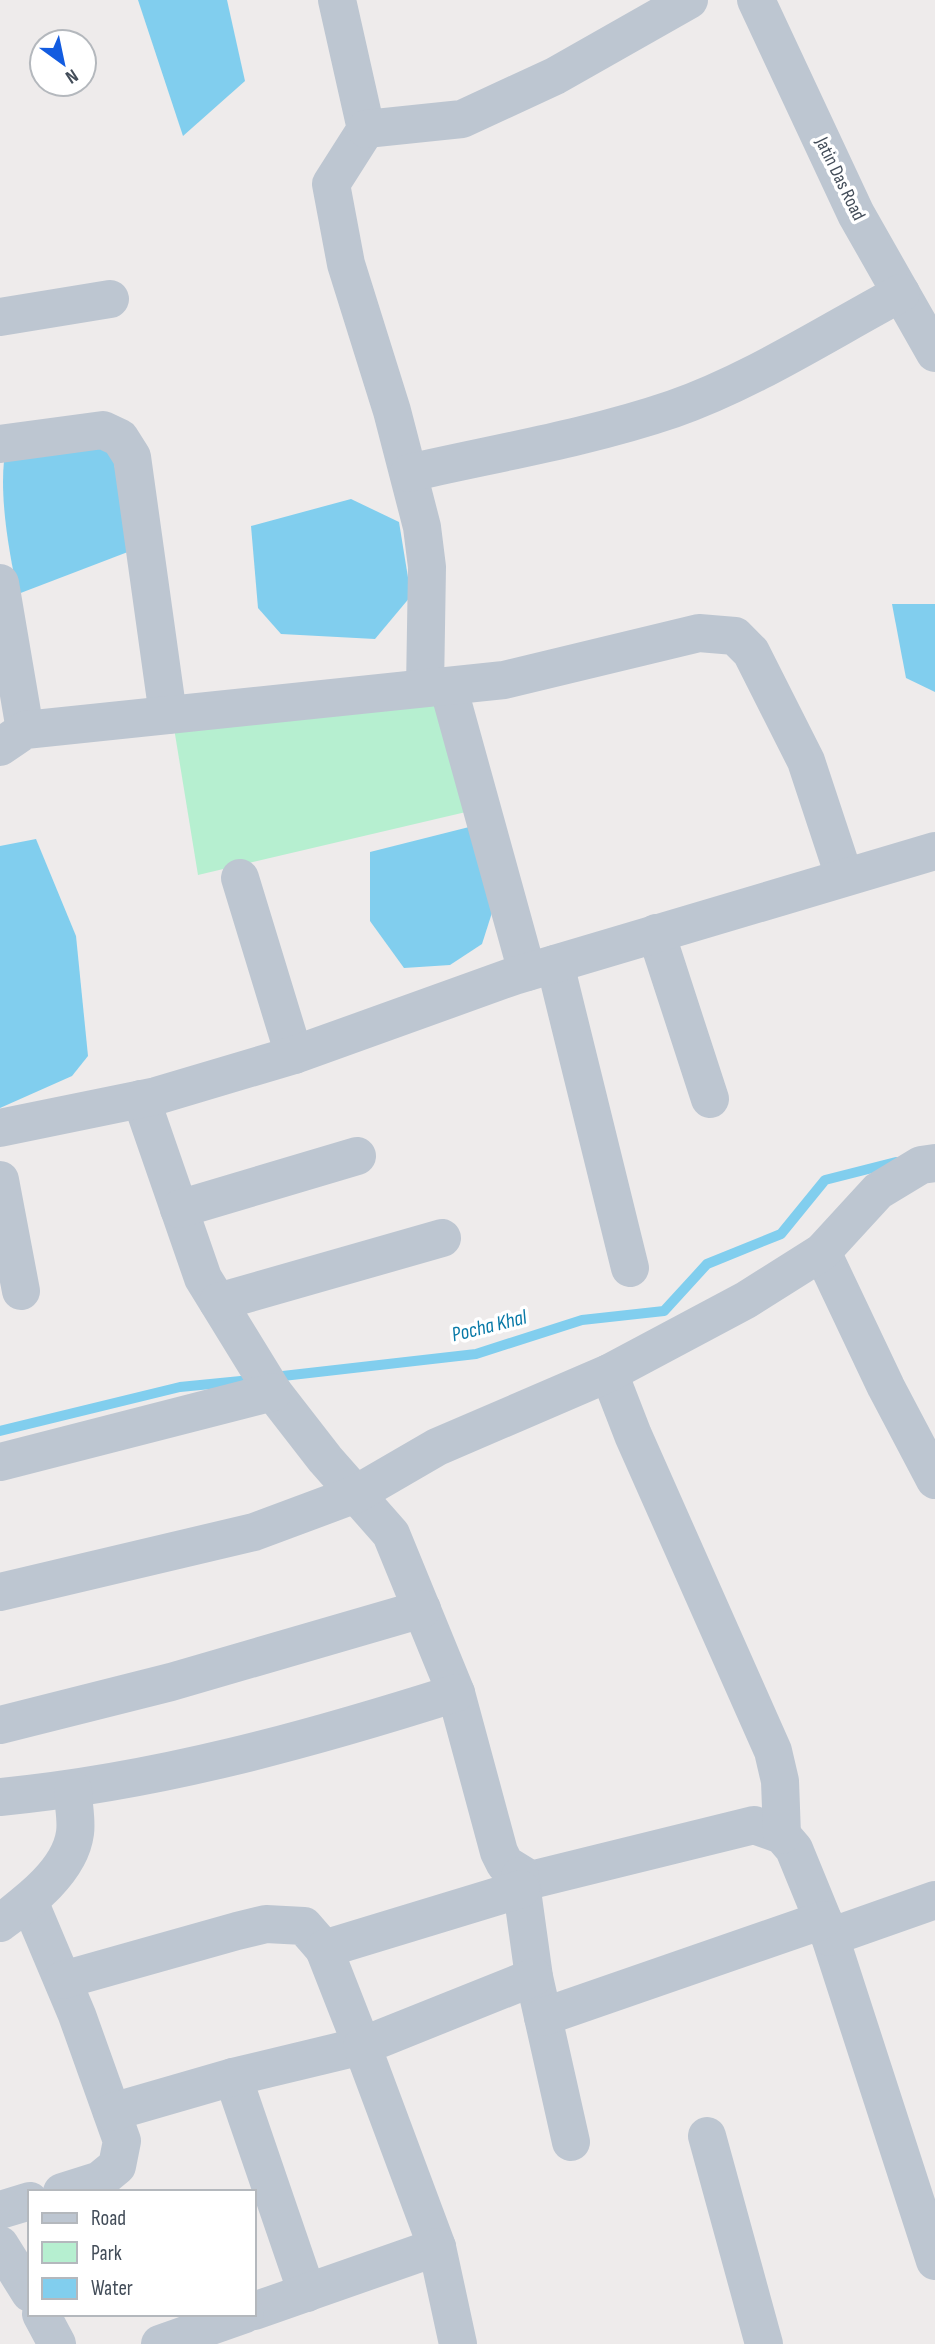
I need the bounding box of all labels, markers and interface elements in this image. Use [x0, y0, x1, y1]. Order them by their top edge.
north arrow [28, 28, 98, 98]
text: N [61, 64, 82, 88]
street label: Jatin Das Road [810, 133, 870, 224]
water label: Pocha Khal [449, 1304, 530, 1347]
legend [28, 2190, 256, 2316]
text: Road [91, 2206, 126, 2231]
text: Park [91, 2241, 122, 2266]
text: Water [91, 2276, 133, 2301]

